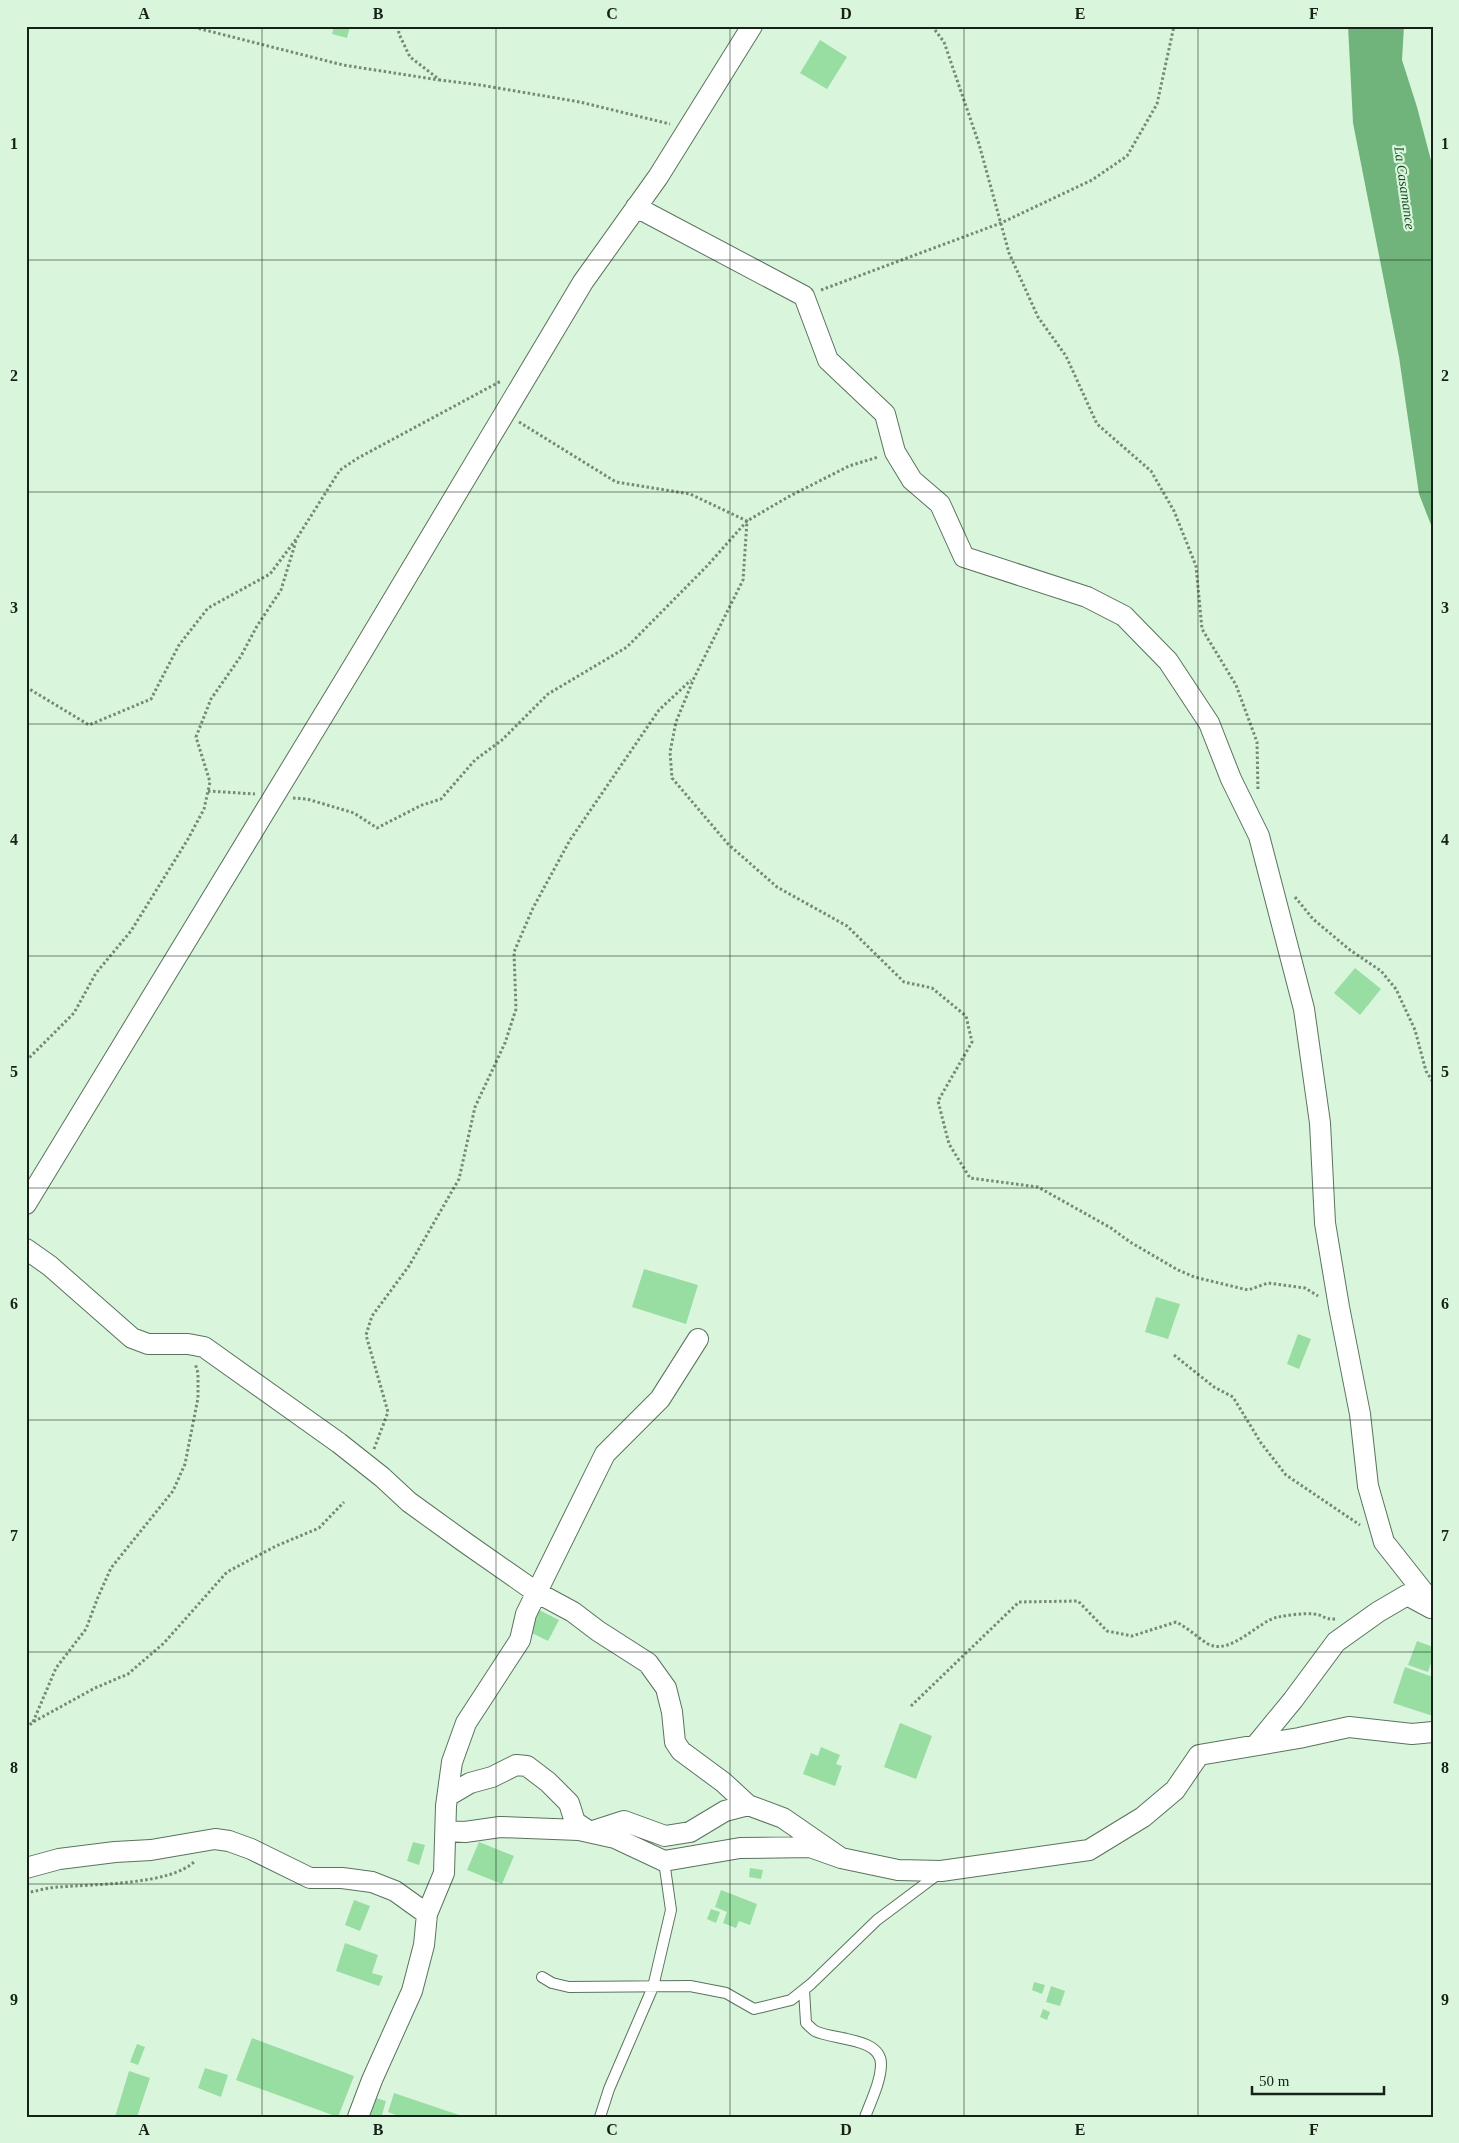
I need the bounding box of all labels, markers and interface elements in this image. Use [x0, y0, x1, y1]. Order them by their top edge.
text: A [138, 5, 150, 22]
text: B [373, 5, 384, 22]
text: C [606, 5, 618, 22]
text: D [840, 5, 852, 22]
text: E [1075, 5, 1085, 22]
text: F [1309, 5, 1319, 22]
text: 1 [10, 135, 18, 152]
text: 1 [1441, 135, 1449, 152]
water label: La Casamance [1391, 145, 1418, 231]
text: 2 [10, 367, 18, 384]
text: 2 [1441, 367, 1449, 384]
text: 3 [10, 599, 18, 616]
text: 3 [1441, 599, 1449, 616]
text: 4 [10, 831, 18, 848]
text: 4 [1441, 831, 1449, 848]
text: 5 [10, 1063, 18, 1080]
text: 5 [1441, 1063, 1449, 1080]
text: 6 [10, 1295, 18, 1312]
text: 6 [1441, 1295, 1449, 1312]
text: 7 [10, 1527, 18, 1544]
text: 7 [1441, 1527, 1449, 1544]
text: 8 [10, 1759, 18, 1776]
text: 8 [1441, 1759, 1449, 1776]
text: 9 [10, 1991, 18, 2008]
text: 9 [1441, 1991, 1449, 2008]
scale bar [1252, 2063, 1384, 2095]
text: 50 m [1259, 2073, 1290, 2089]
text: A [138, 2121, 150, 2138]
text: B [373, 2121, 384, 2138]
text: C [606, 2121, 618, 2138]
text: D [840, 2121, 852, 2138]
text: E [1075, 2121, 1085, 2138]
text: F [1309, 2121, 1319, 2138]

